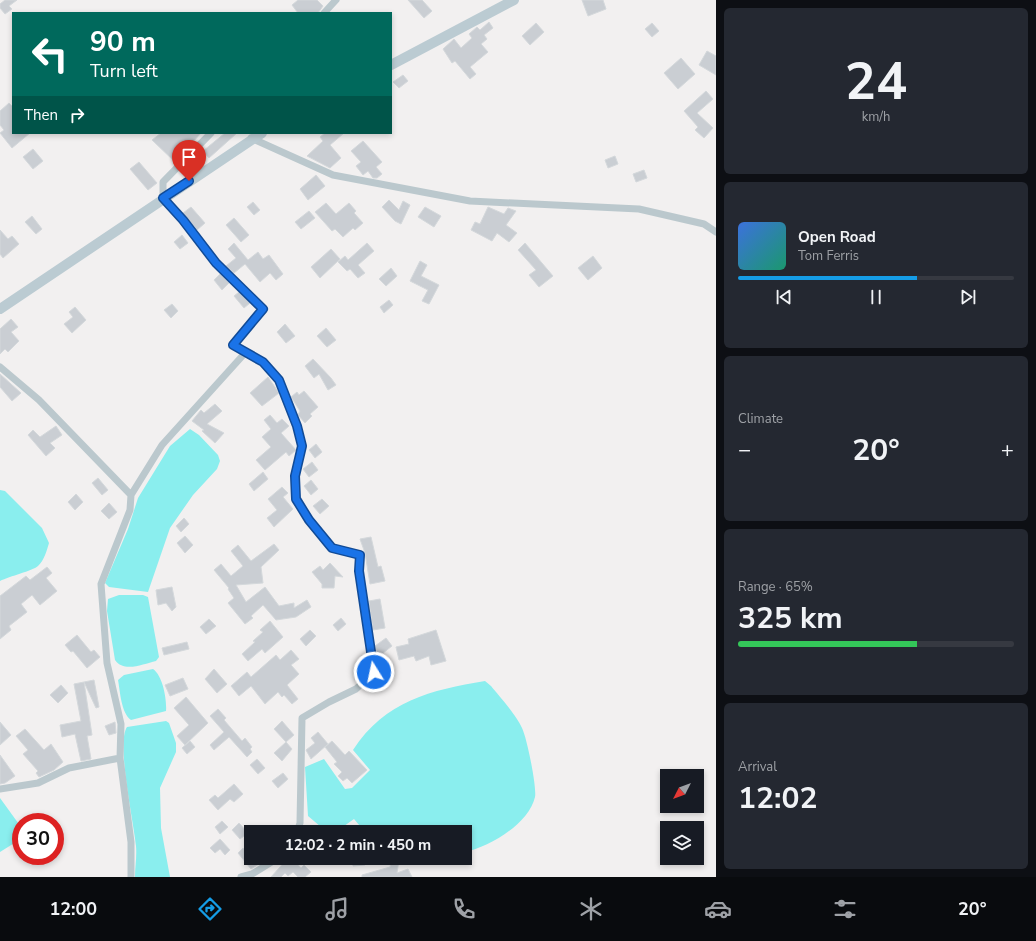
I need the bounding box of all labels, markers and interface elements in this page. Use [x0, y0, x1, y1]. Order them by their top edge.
text: 90 m [90, 23, 156, 61]
icon: left [24, 28, 76, 80]
text: 24 [845, 46, 907, 117]
text: Turn left [90, 59, 158, 83]
icon: right [66, 104, 88, 126]
text: Then [24, 105, 58, 125]
text: km/h [862, 108, 890, 126]
pin [172, 140, 206, 181]
icon: arrive [178, 146, 200, 168]
text: Open Road [798, 227, 876, 247]
text: Tom Ferris [798, 247, 859, 265]
icon: previous [773, 286, 795, 308]
icon: pause [865, 286, 887, 308]
icon: next [957, 286, 979, 308]
text: Climate [738, 410, 783, 428]
text: 20° [852, 430, 900, 471]
text: − [738, 435, 751, 465]
text: + [1001, 435, 1014, 465]
text: Range · 65% [738, 578, 813, 596]
text: 325 km [738, 598, 843, 639]
position arrow [353, 651, 395, 693]
text: Arrival [738, 758, 777, 776]
north arrow [660, 769, 704, 813]
map controls [660, 769, 704, 865]
text: 12:02 [738, 778, 817, 819]
speed limit sign: 30 [12, 813, 64, 865]
button: layers [660, 821, 704, 865]
text: 12:02 · 2 min · 450 m [285, 835, 431, 855]
icon: directions [196, 895, 224, 923]
icon: music [323, 895, 351, 923]
icon: phone [450, 895, 478, 923]
icon: climate [577, 895, 605, 923]
icon: car [704, 895, 732, 923]
icon: filters [831, 895, 859, 923]
text: 12:00 [49, 897, 97, 921]
text: 20° [958, 897, 986, 921]

